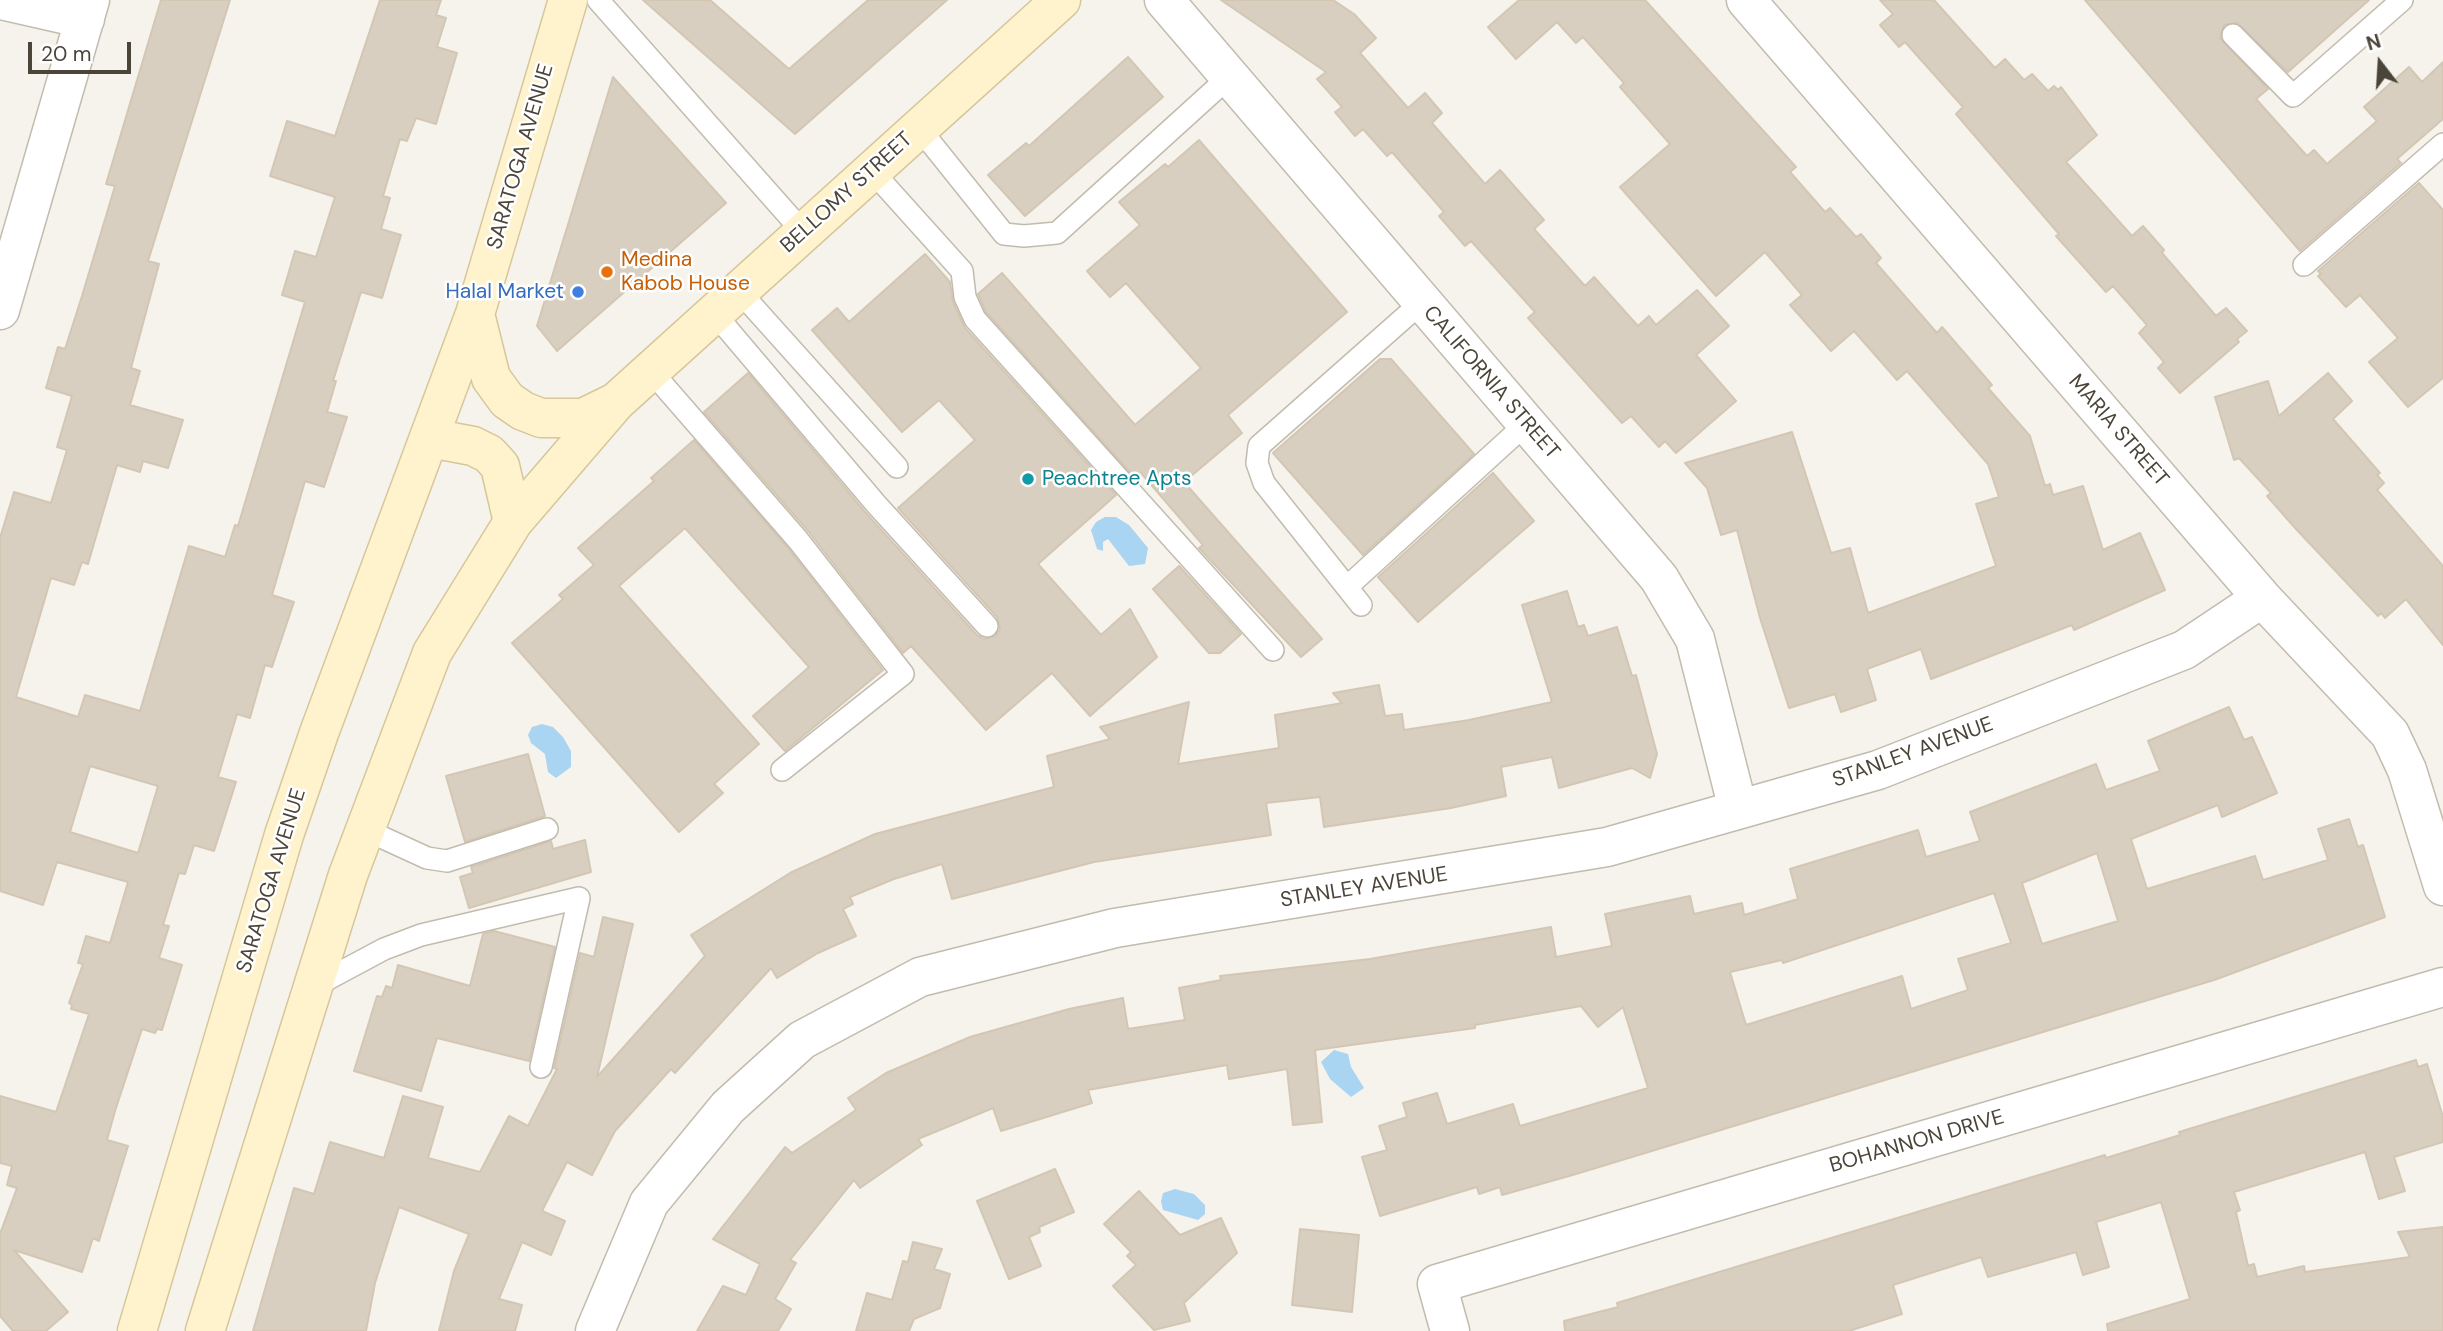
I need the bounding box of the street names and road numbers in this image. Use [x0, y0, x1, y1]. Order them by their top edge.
street label: SARATOGA AVENUE [482, 61, 560, 253]
street label: BELLOMY STREET [776, 127, 918, 259]
street label: CALIFORNIA STREET [1417, 301, 1565, 465]
street label: MARIA STREET [2063, 370, 2173, 492]
street label: STANLEY AVENUE [1829, 712, 1997, 794]
street label: SARATOGA AVENUE [232, 786, 312, 976]
street label: STANLEY AVENUE [1279, 862, 1449, 914]
street label: BOHANNON DRIVE [1827, 1105, 2007, 1179]

